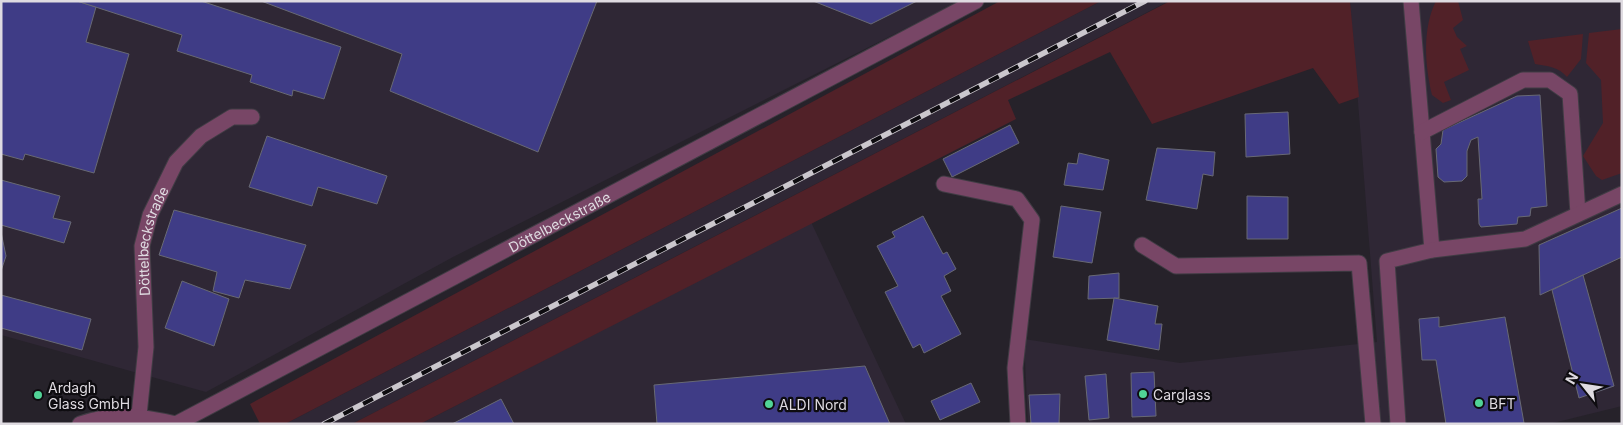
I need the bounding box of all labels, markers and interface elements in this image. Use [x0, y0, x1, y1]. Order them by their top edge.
street label: Döttelbeckstraße [133, 183, 171, 296]
street label: Döttelbeckstraße [505, 187, 613, 255]
north arrow [1558, 360, 1608, 410]
text: N [1561, 369, 1581, 387]
place label: Ardagh Glass GmbH [48, 379, 130, 412]
place label: Carglass [1153, 386, 1211, 403]
marker: Carglass [1137, 388, 1149, 400]
marker: Ardagh Glass GmbH [32, 389, 44, 401]
place label: BFT [1489, 395, 1515, 412]
place label: ALDI Nord [779, 396, 847, 413]
marker: BFT [1473, 397, 1485, 409]
marker: ALDI Nord [763, 398, 775, 410]

